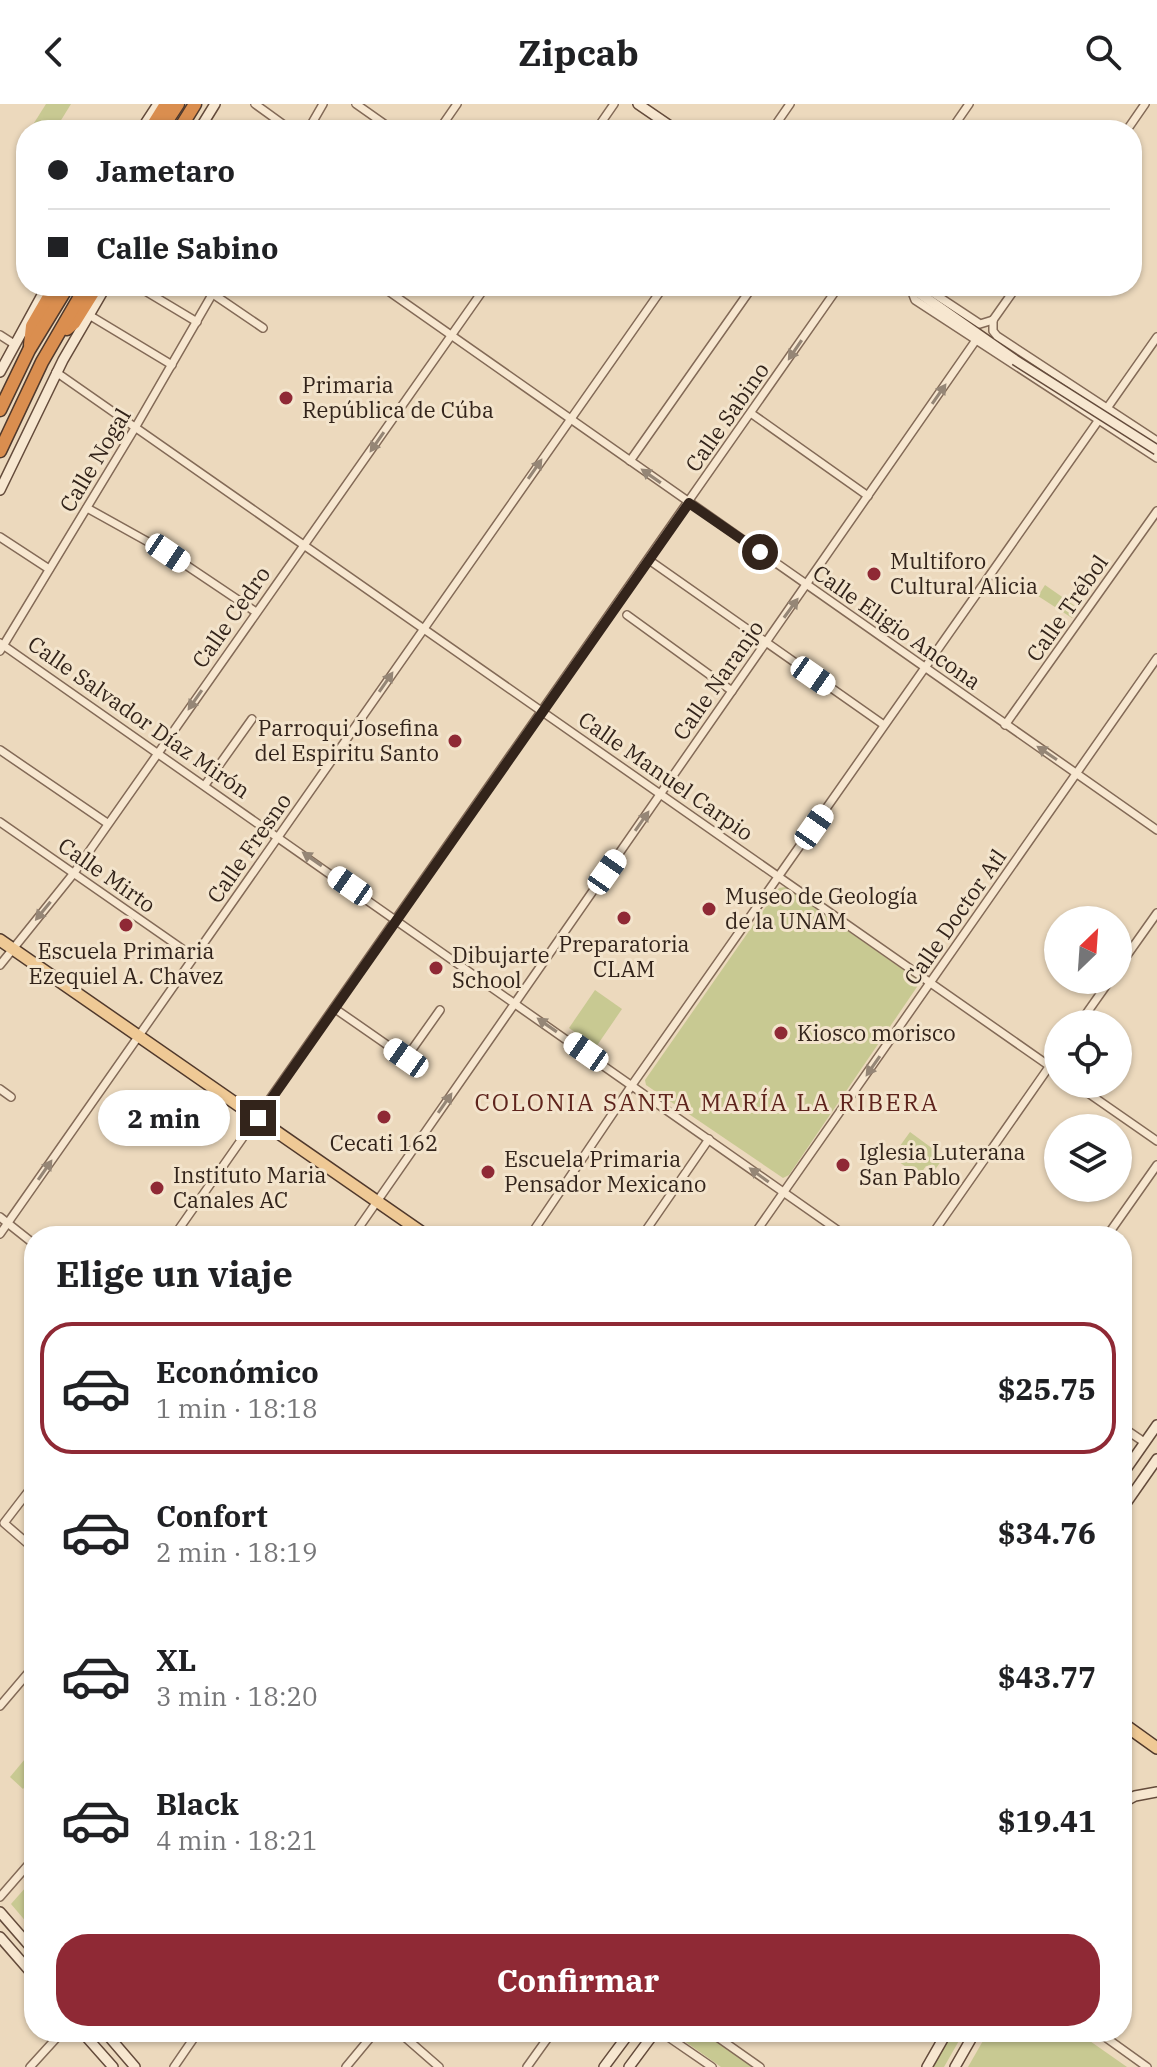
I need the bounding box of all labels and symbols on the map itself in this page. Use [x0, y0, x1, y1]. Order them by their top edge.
one-way arrow [788, 340, 803, 361]
street label: Calle Sabino [678, 356, 775, 477]
place label: Primaria República de Cúba [302, 370, 494, 424]
one-way arrow [931, 383, 946, 404]
marker: Primaria República de Cúba [277, 389, 295, 407]
street label: Calle Nogal [52, 403, 137, 517]
one-way arrow [370, 431, 385, 452]
one-way arrow [527, 458, 542, 479]
one-way arrow [640, 468, 661, 484]
car [141, 530, 195, 576]
route start [742, 534, 778, 570]
place label: Multiforo Cultural Alicia [890, 546, 1038, 600]
street label: Calle Trébol [1019, 549, 1114, 667]
street label: Calle Eligio Ancona [807, 558, 987, 696]
street label: Calle Cedro [185, 560, 276, 673]
marker: Multiforo Cultural Alicia [865, 565, 883, 583]
one-way arrow [783, 597, 798, 618]
street label: Calle Naranjo [666, 614, 770, 745]
street label: Calle Salvador Díaz Mirón [22, 629, 256, 804]
car [786, 652, 840, 700]
one-way arrow [378, 671, 393, 692]
one-way arrow [188, 689, 203, 710]
street label: Calle Manuel Carpio [573, 704, 759, 847]
place label: Parroqui Josefina del Espiritu Santo [255, 713, 439, 767]
marker: Parroqui Josefina del Espiritu Santo [446, 732, 464, 750]
one-way arrow [1036, 746, 1057, 761]
street label: Calle Fresno [200, 787, 297, 909]
car [790, 800, 838, 854]
one-way arrow [634, 811, 649, 832]
street label: Calle Mirto [53, 830, 162, 919]
street label: Calle Doctor Atl [897, 843, 1012, 991]
car [583, 845, 631, 899]
one-way arrow [301, 852, 322, 868]
car [323, 862, 377, 910]
place label: Museo de Geología de la UNAM [725, 881, 918, 935]
marker: Museo de Geología de la UNAM [700, 900, 718, 918]
one-way arrow [36, 901, 52, 921]
north arrow [1044, 906, 1132, 994]
marker: Preparatoria CLAM [615, 909, 633, 927]
marker: Escuela Primaria Ezequiel A. Chavez [117, 916, 135, 934]
place label: Preparatoria CLAM [558, 929, 690, 983]
place label: Escuela Primaria Ezequiel A. Chavez [29, 936, 223, 990]
place label: Dibujarte School [452, 940, 549, 994]
marker: Dibujarte School [427, 959, 445, 977]
one-way arrow [537, 1018, 558, 1033]
place label: Kiosco morisco [797, 1018, 956, 1047]
marker: Kiosco morisco [772, 1024, 790, 1042]
car [559, 1028, 613, 1076]
car [379, 1034, 433, 1082]
one-way arrow [865, 1056, 881, 1077]
district label: COLONIA SANTA MARÍA LA RIBERA [474, 1086, 940, 1118]
callout: 2 min [98, 1090, 230, 1146]
one-way arrow [437, 1093, 453, 1114]
route end [240, 1100, 276, 1136]
marker: Cecati 162 [375, 1108, 393, 1126]
place label: Cecati 162 [330, 1128, 438, 1157]
place label: Iglesia Luterana San Pablo [859, 1137, 1026, 1191]
place label: Escuela Primaria Pensador Mexicano [504, 1144, 706, 1198]
marker: Iglesia Luterana San Pablo [834, 1156, 852, 1174]
one-way arrow [37, 1160, 52, 1181]
place label: Instituto Maria Canales AC [173, 1160, 327, 1214]
marker: Escuela Primaria Pensador Mexicano [479, 1163, 497, 1181]
one-way arrow [749, 1168, 770, 1183]
marker: Instituto Maria Canales AC [148, 1179, 166, 1197]

